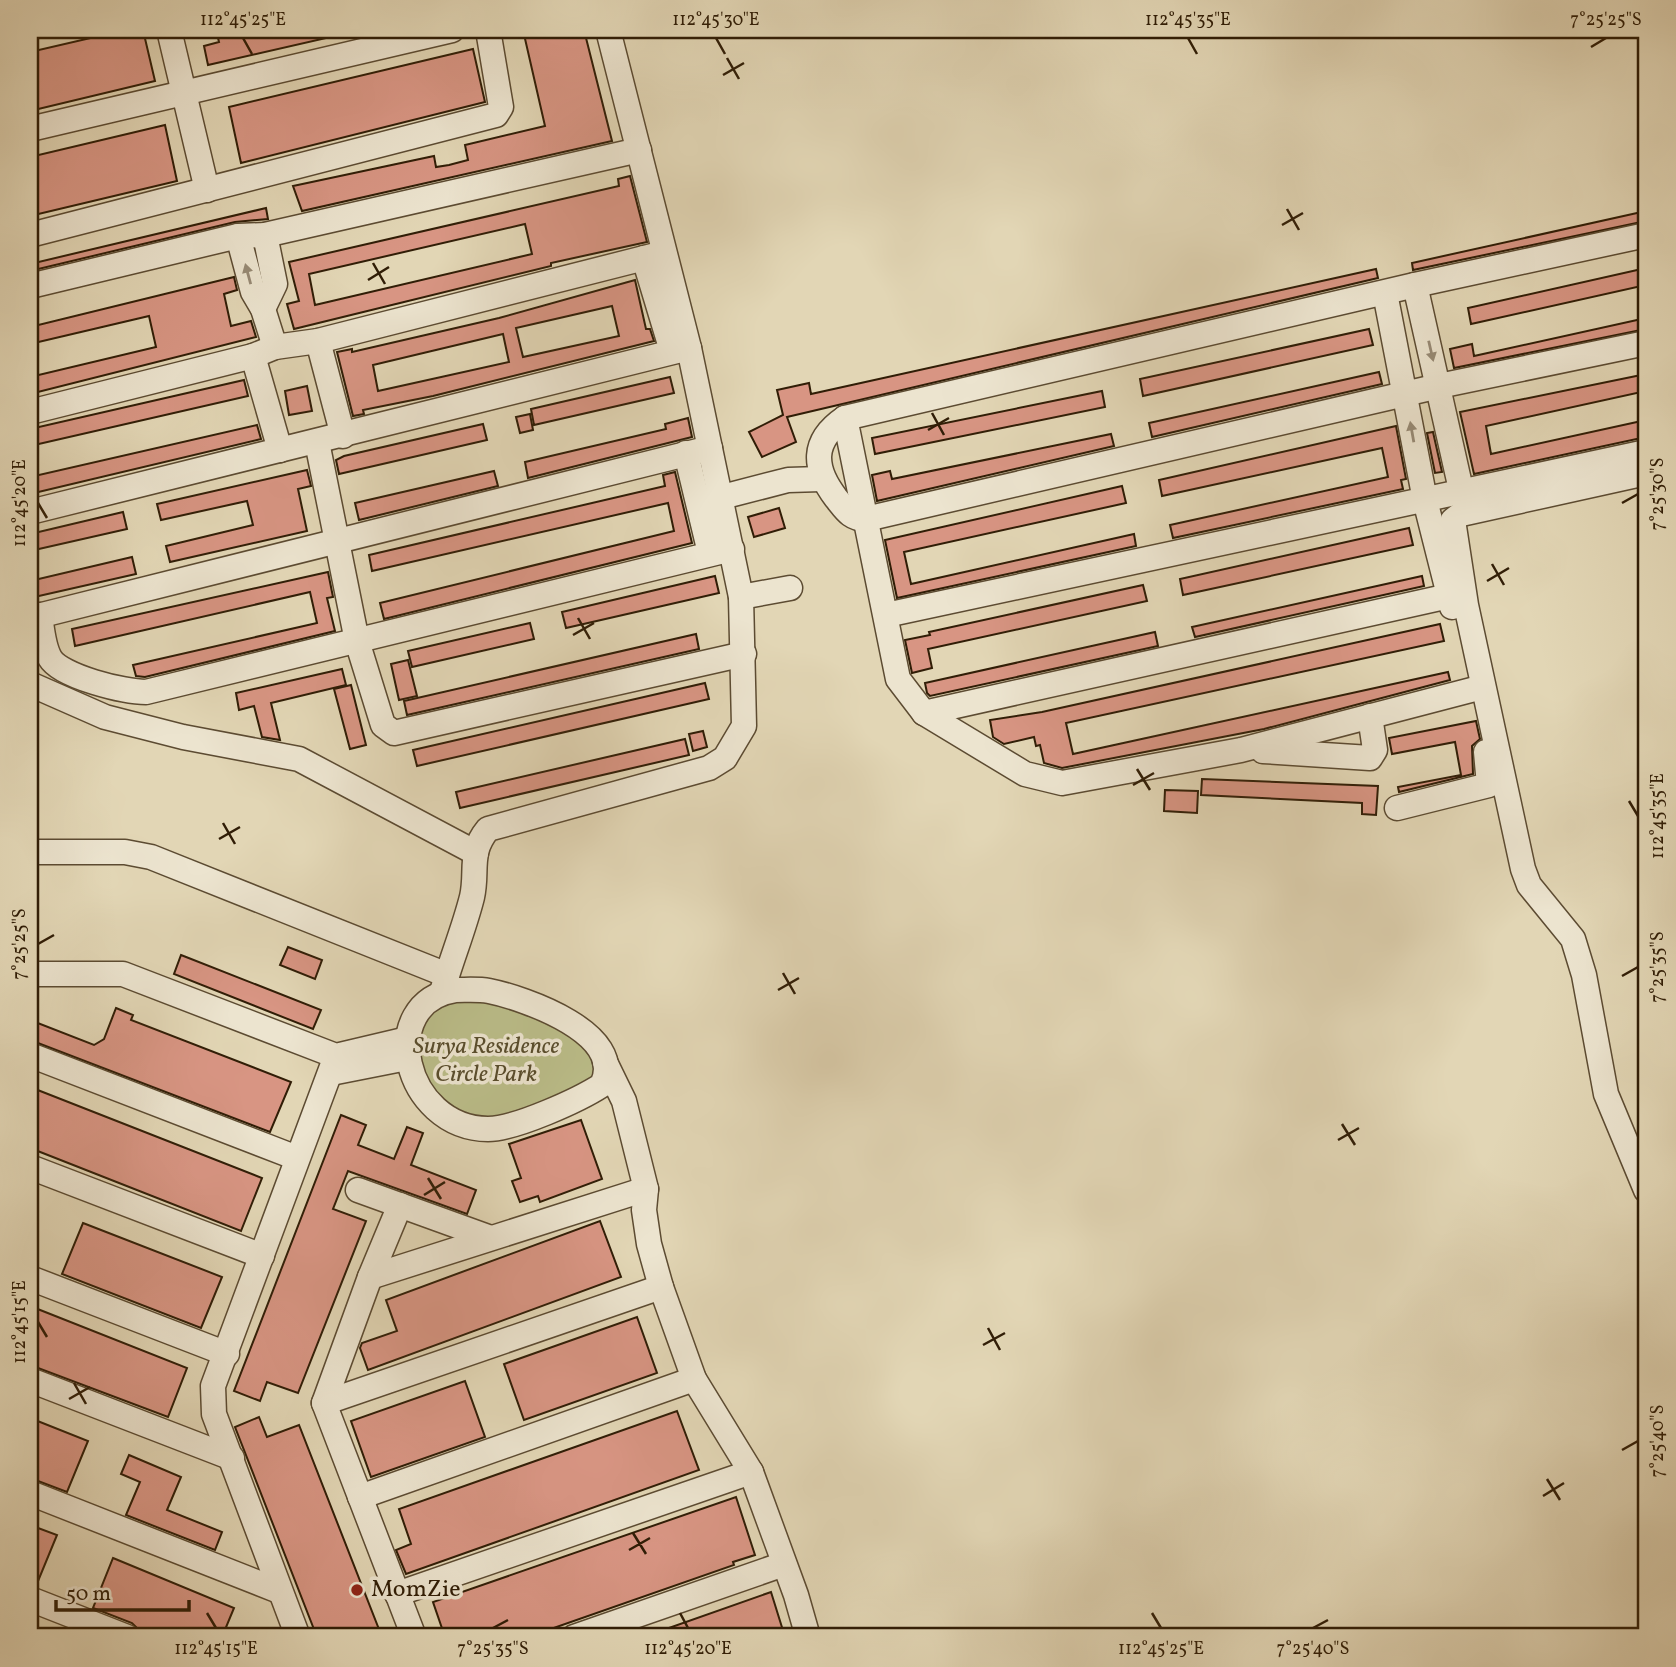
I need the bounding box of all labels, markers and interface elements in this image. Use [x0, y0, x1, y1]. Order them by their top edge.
text: 112°45'25"E [200, 8, 286, 33]
text: 112°45'30"E [672, 8, 760, 33]
text: 112°45'35"E [1145, 8, 1231, 33]
text: 7°25'25"S [1570, 8, 1642, 33]
one-way arrow [242, 262, 253, 284]
one-way arrow [1426, 340, 1437, 362]
one-way arrow [1406, 421, 1417, 443]
text: 7°25'30"S [1646, 458, 1671, 530]
text: 112°45'20"E [8, 459, 33, 547]
text: 112°45'35"E [1646, 773, 1671, 859]
text: 7°25'25"S [8, 908, 33, 980]
text: 7°25'35"S [1646, 931, 1671, 1003]
park label: Surya Residence Circle Park [413, 1030, 560, 1092]
text: 112°45'15"E [8, 1280, 33, 1364]
text: 7°25'40"S [1646, 1405, 1671, 1477]
scale bar [56, 1569, 189, 1613]
place label: MomZie [371, 1573, 461, 1607]
text: 50 m [66, 1580, 111, 1609]
marker: MomZie [349, 1582, 365, 1598]
text: 112°45'15"E [174, 1637, 258, 1662]
text: 7°25'35"S [457, 1637, 529, 1662]
text: 112°45'20"E [644, 1637, 732, 1662]
text: 112°45'25"E [1118, 1637, 1204, 1662]
text: 7°25'40"S [1277, 1637, 1349, 1662]

